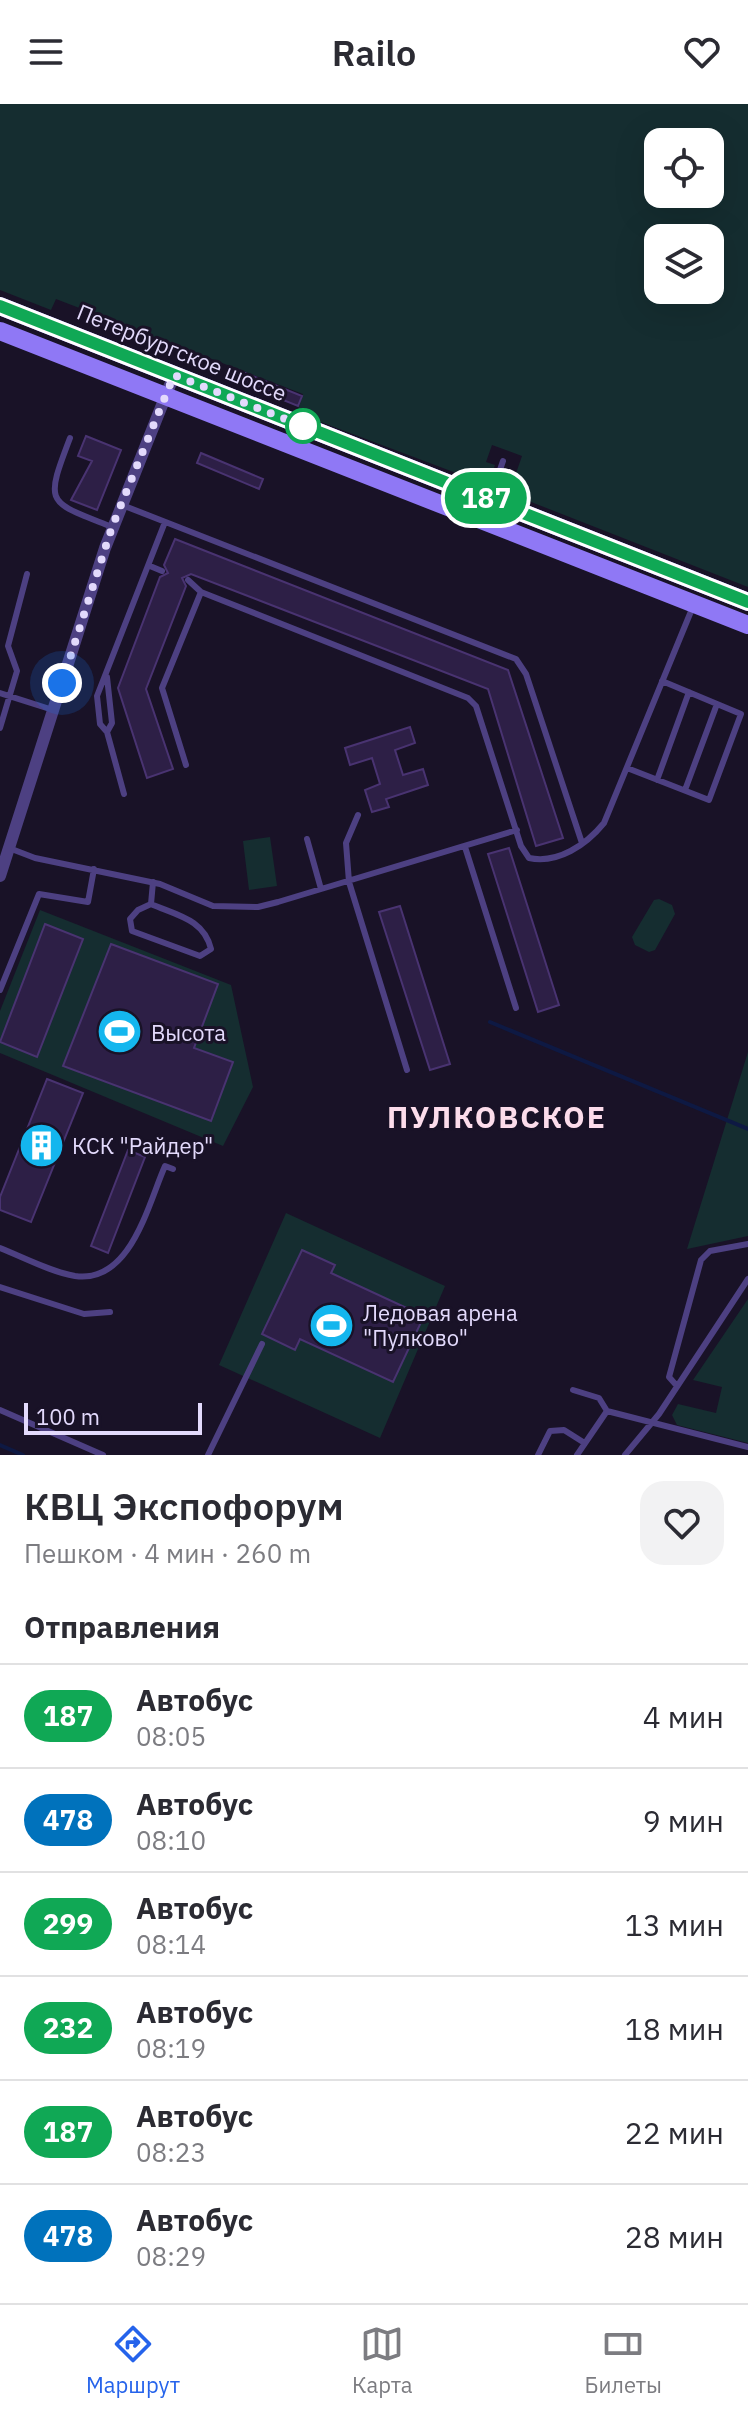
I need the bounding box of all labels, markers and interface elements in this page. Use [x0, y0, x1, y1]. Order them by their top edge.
text: Railo [332, 29, 416, 76]
icon: menu [24, 30, 68, 74]
icon: heart [680, 30, 724, 74]
map controls [644, 128, 724, 304]
button: locate [644, 128, 724, 208]
button: layers [644, 224, 724, 304]
street label: Петербургское шоссе [73, 297, 291, 407]
unlabelled marker [286, 409, 320, 443]
line badge: 187 [440, 472, 532, 524]
text: 187 [461, 479, 511, 516]
your location [42, 663, 82, 703]
sports icon: Высота [96, 1008, 144, 1056]
place label: Высота [151, 1018, 226, 1047]
district label: ПУЛКОВСКОЕ [387, 1097, 607, 1136]
building icon: КСК "Райдер" [17, 1121, 65, 1169]
place label: КСК "Райдер" [72, 1131, 213, 1160]
place label: Ледовая арена "Пулково" [363, 1298, 518, 1352]
sports icon: Ледовая арена "Пулково" [308, 1301, 356, 1349]
scale bar [24, 1399, 202, 1435]
text: 100 m [36, 1402, 100, 1431]
text: КВЦ Экспофорум [24, 1481, 344, 1530]
button: heart [640, 1481, 724, 1565]
text: Пешком · 4 мин · 260 m [24, 1536, 311, 1570]
text: Отправления [24, 1607, 220, 1646]
text: Автобус [136, 1680, 253, 1719]
text: 187 [43, 1697, 93, 1734]
text: 4 мин [643, 1697, 724, 1736]
text: 08:05 [136, 1719, 206, 1753]
text: Автобус [136, 1784, 253, 1823]
text: 478 [43, 1801, 93, 1838]
text: 9 мин [643, 1801, 724, 1840]
text: 08:10 [136, 1823, 206, 1857]
text: Автобус [136, 1888, 253, 1927]
text: 299 [43, 1905, 93, 1942]
text: 13 мин [625, 1905, 724, 1944]
text: 08:14 [136, 1927, 206, 1961]
text: Автобус [136, 1992, 253, 2031]
text: 232 [43, 2009, 93, 2046]
text: 18 мин [625, 2009, 724, 2048]
text: 08:19 [136, 2031, 206, 2065]
text: Автобус [136, 2096, 253, 2135]
text: 187 [43, 2113, 93, 2150]
text: 22 мин [625, 2113, 724, 2152]
text: 08:23 [136, 2135, 206, 2169]
text: Автобус [136, 2200, 253, 2239]
text: 478 [43, 2217, 93, 2254]
text: 28 мин [625, 2217, 724, 2256]
text: 08:29 [136, 2239, 206, 2273]
tab: Маршрут [86, 2322, 180, 2399]
tab: Карта [352, 2322, 413, 2399]
tab: Билеты [585, 2322, 662, 2399]

